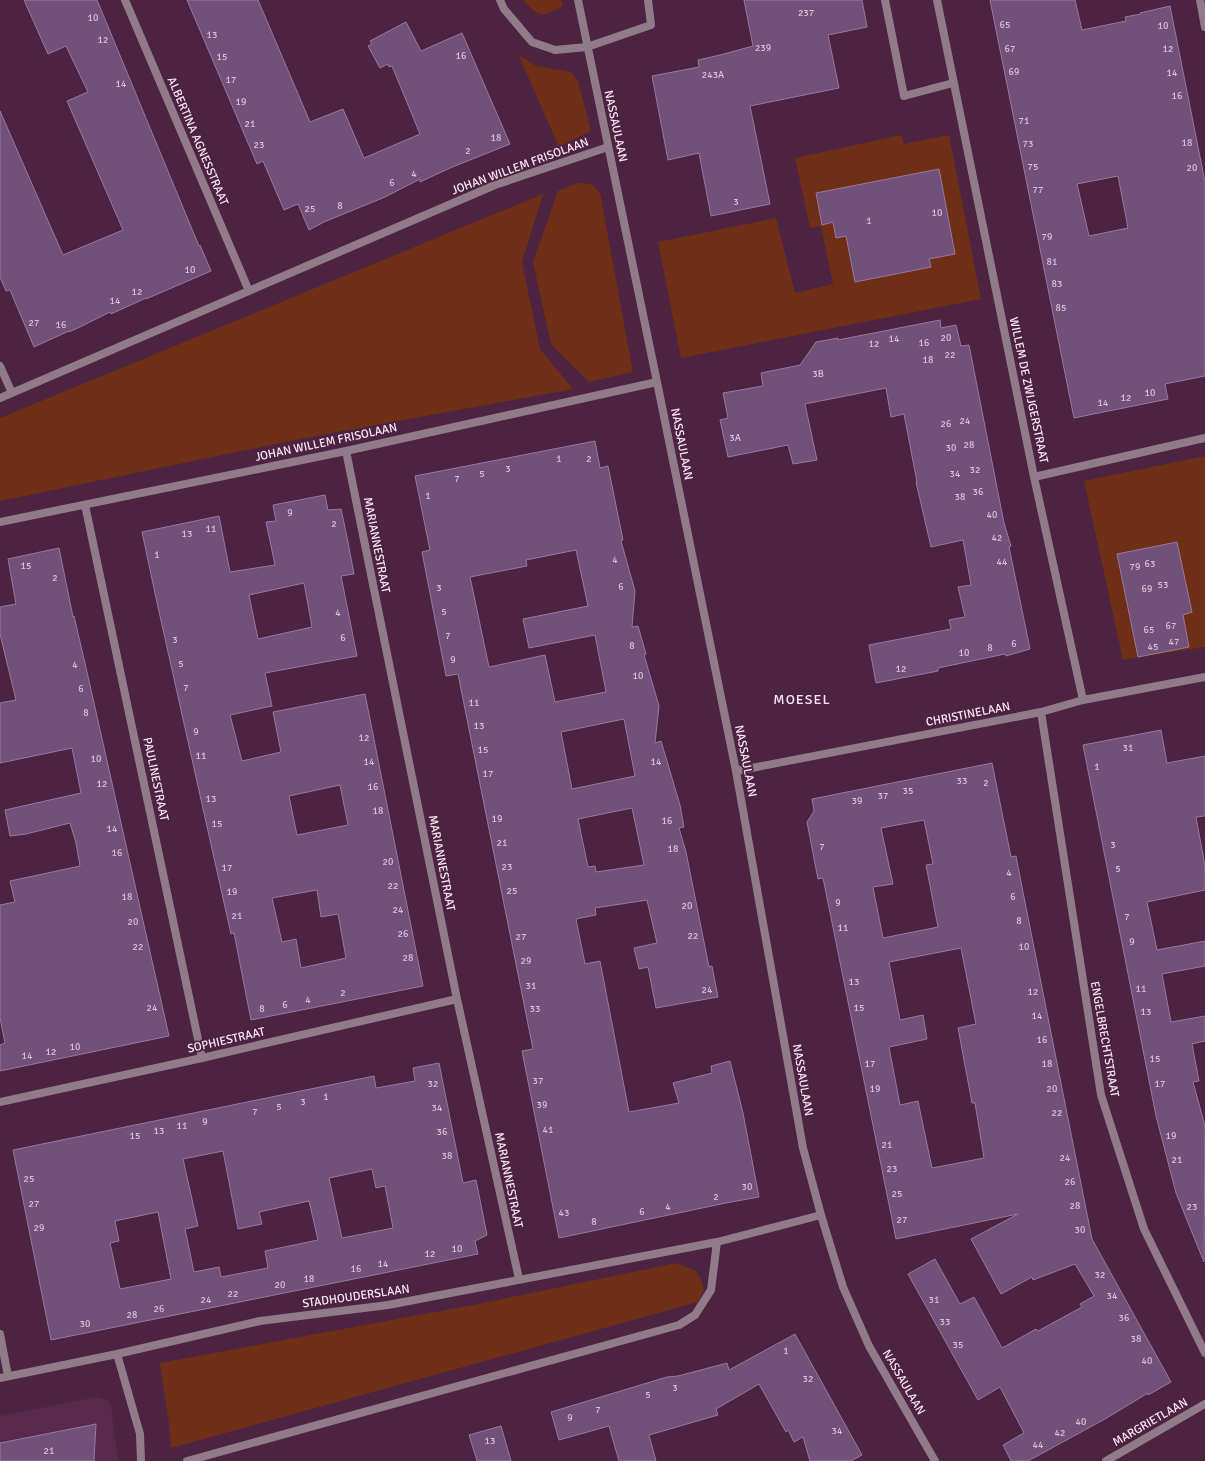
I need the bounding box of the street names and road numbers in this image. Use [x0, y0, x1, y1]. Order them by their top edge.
street label: ALBERTINA AGNESSTRAAT [164, 75, 231, 208]
street label: NASSAULAAN [601, 89, 630, 163]
street label: JOHAN WILLEM FRISOLAAN [449, 135, 591, 198]
street label: WILLEM DE ZWIJGERSTRAAT [1006, 316, 1051, 465]
street label: NASSAULAAN [667, 407, 696, 481]
street label: JOHAN WILLEM FRISOLAAN [254, 420, 399, 465]
street label: MARIANNESTRAAT [360, 496, 393, 594]
street label: CHRISTINELAAN [925, 699, 1012, 730]
street label: NASSAULAAN [731, 724, 760, 798]
street label: PAULINESTRAAT [139, 736, 172, 822]
street label: MARIANNESTRAAT [425, 814, 458, 912]
street label: ENGELBRECHTSTRAAT [1087, 980, 1122, 1098]
street label: SOPHIESTRAAT [186, 1024, 266, 1057]
street label: NASSAULAAN [789, 1043, 816, 1117]
street label: MARIANNESTRAAT [491, 1131, 526, 1229]
street label: STADHOUDERSLAAN [302, 1282, 411, 1311]
street label: NASSAULAAN [879, 1347, 928, 1418]
street label: MARGRIETLAAN [1110, 1395, 1190, 1450]

